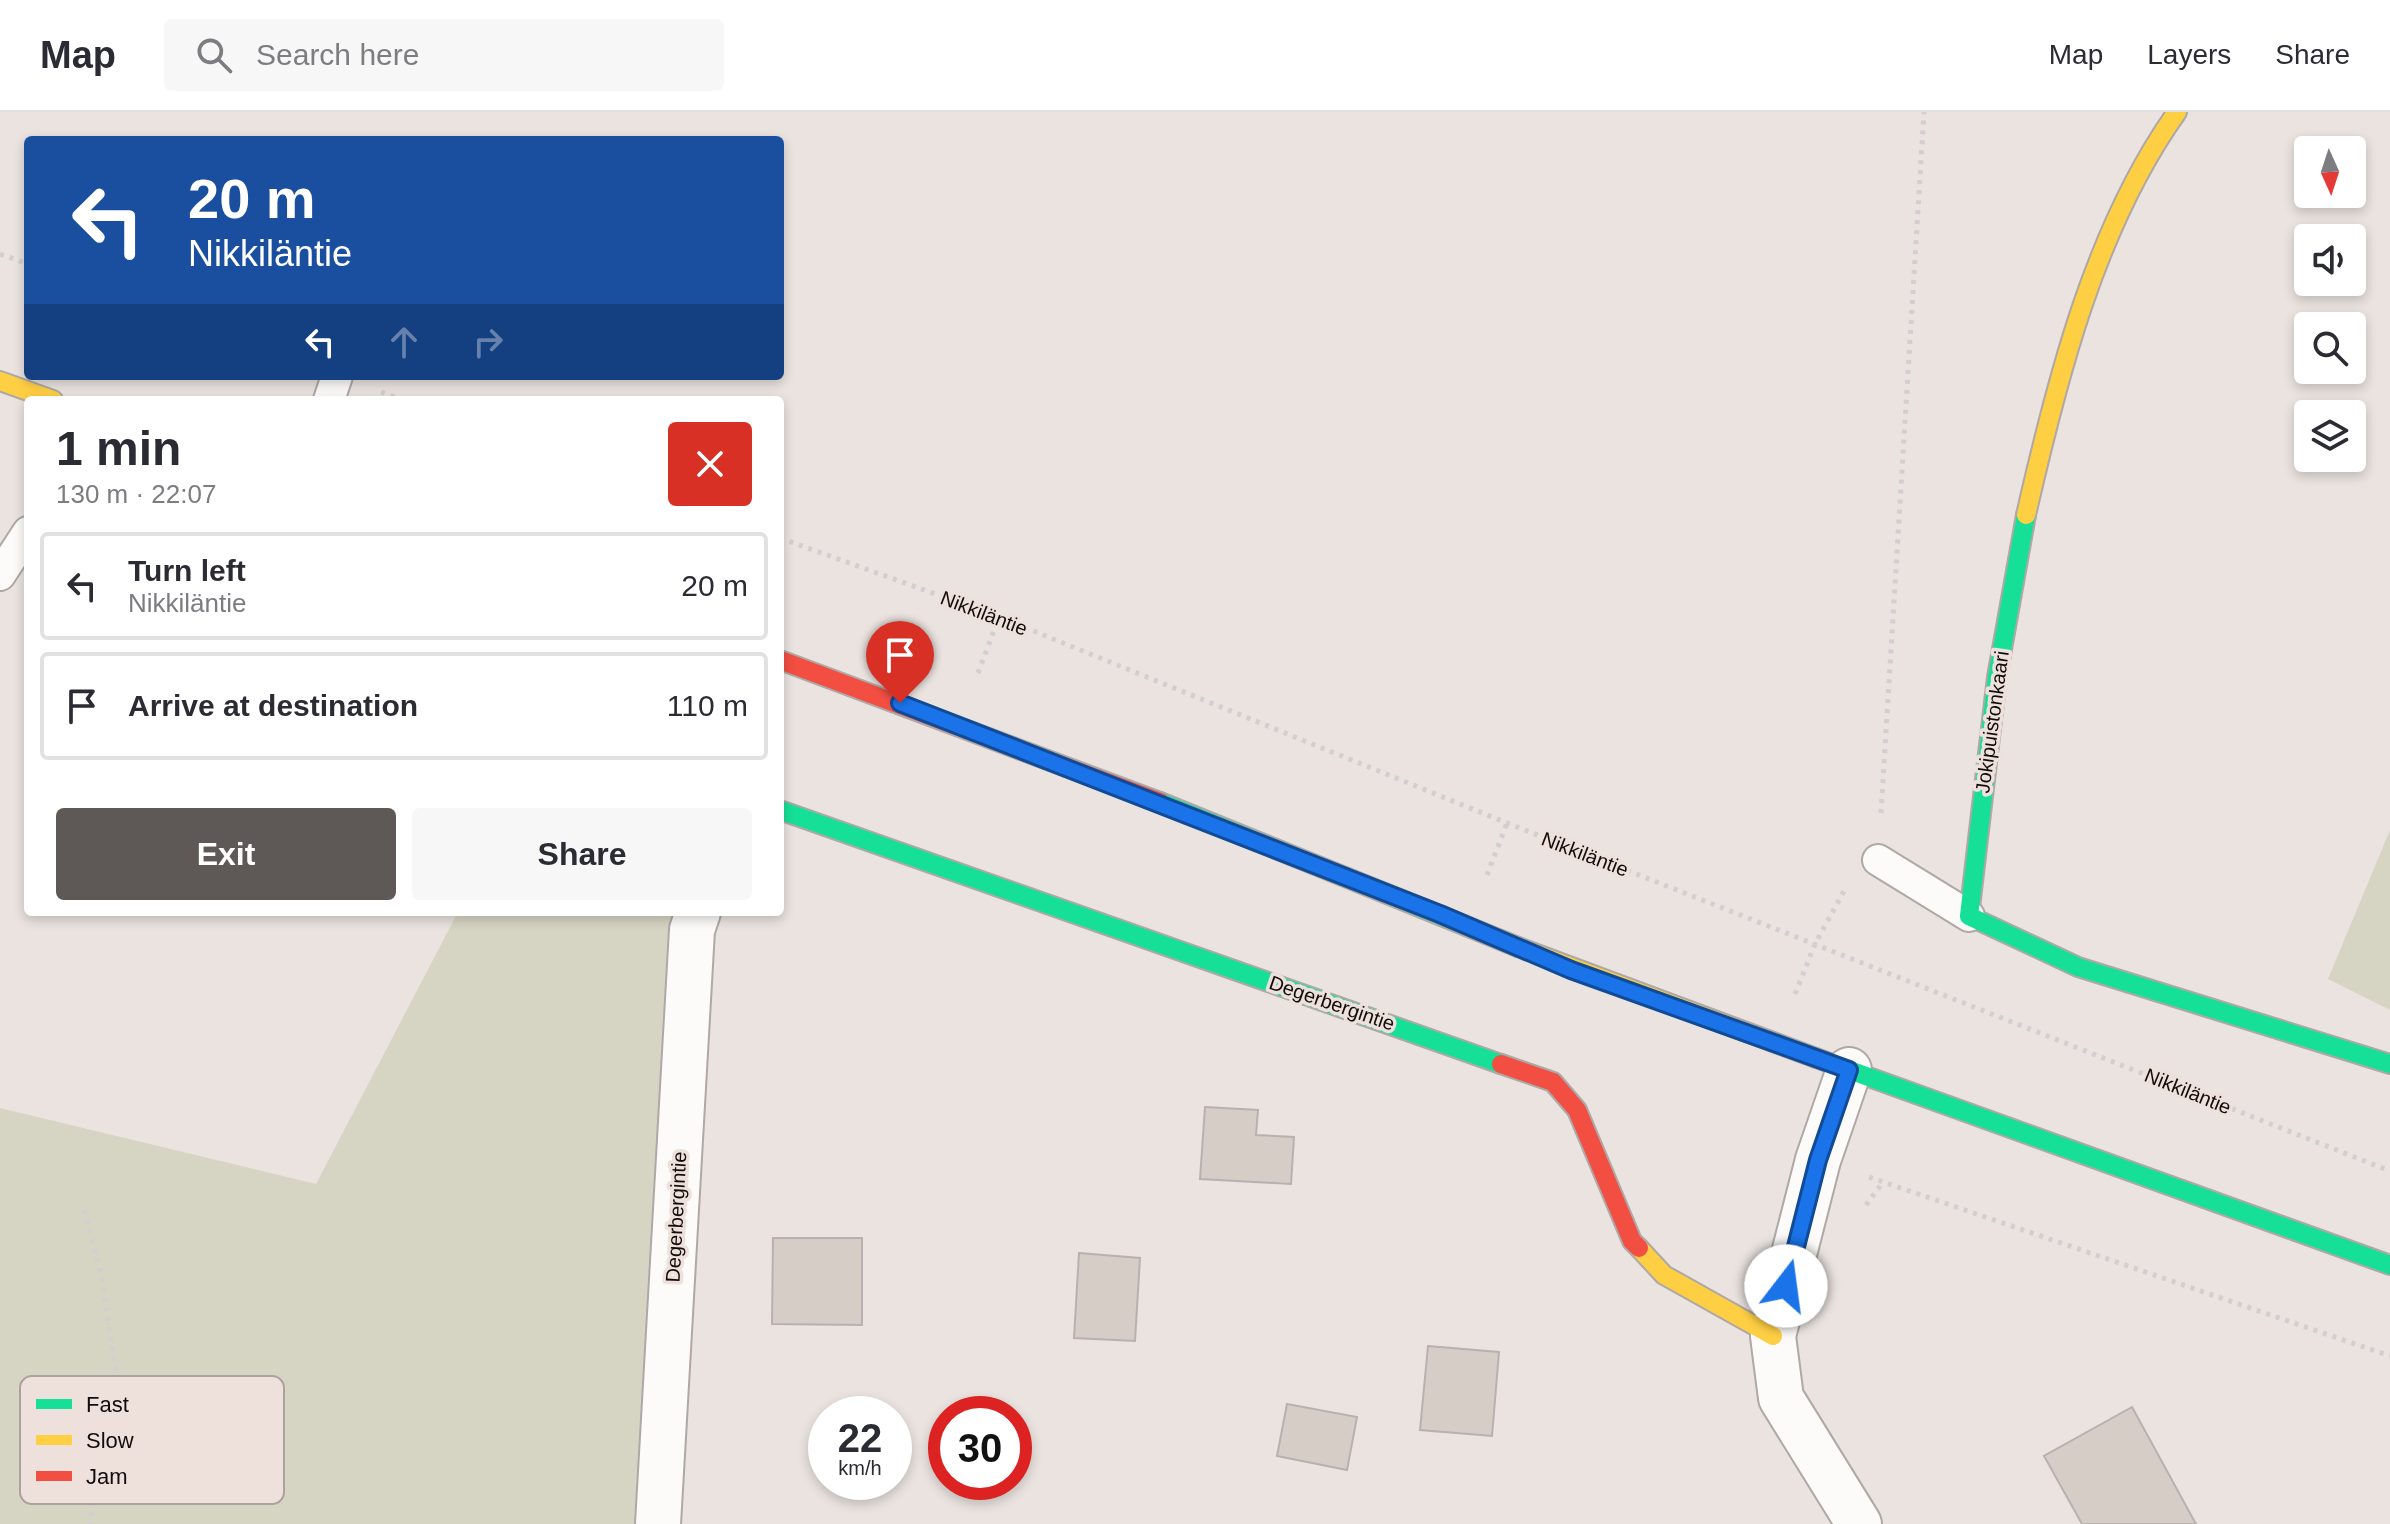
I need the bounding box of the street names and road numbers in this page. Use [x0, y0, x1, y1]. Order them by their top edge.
street label: Nikkiläntie [938, 586, 1030, 640]
street label: Jokipuistonkaari [1971, 649, 2013, 795]
street label: Nikkiläntie [1539, 827, 1631, 881]
street label: Degerbergintie [1266, 971, 1398, 1035]
street label: Nikkiläntie [2142, 1064, 2234, 1118]
street label: Degerbergintie [662, 1151, 690, 1283]

